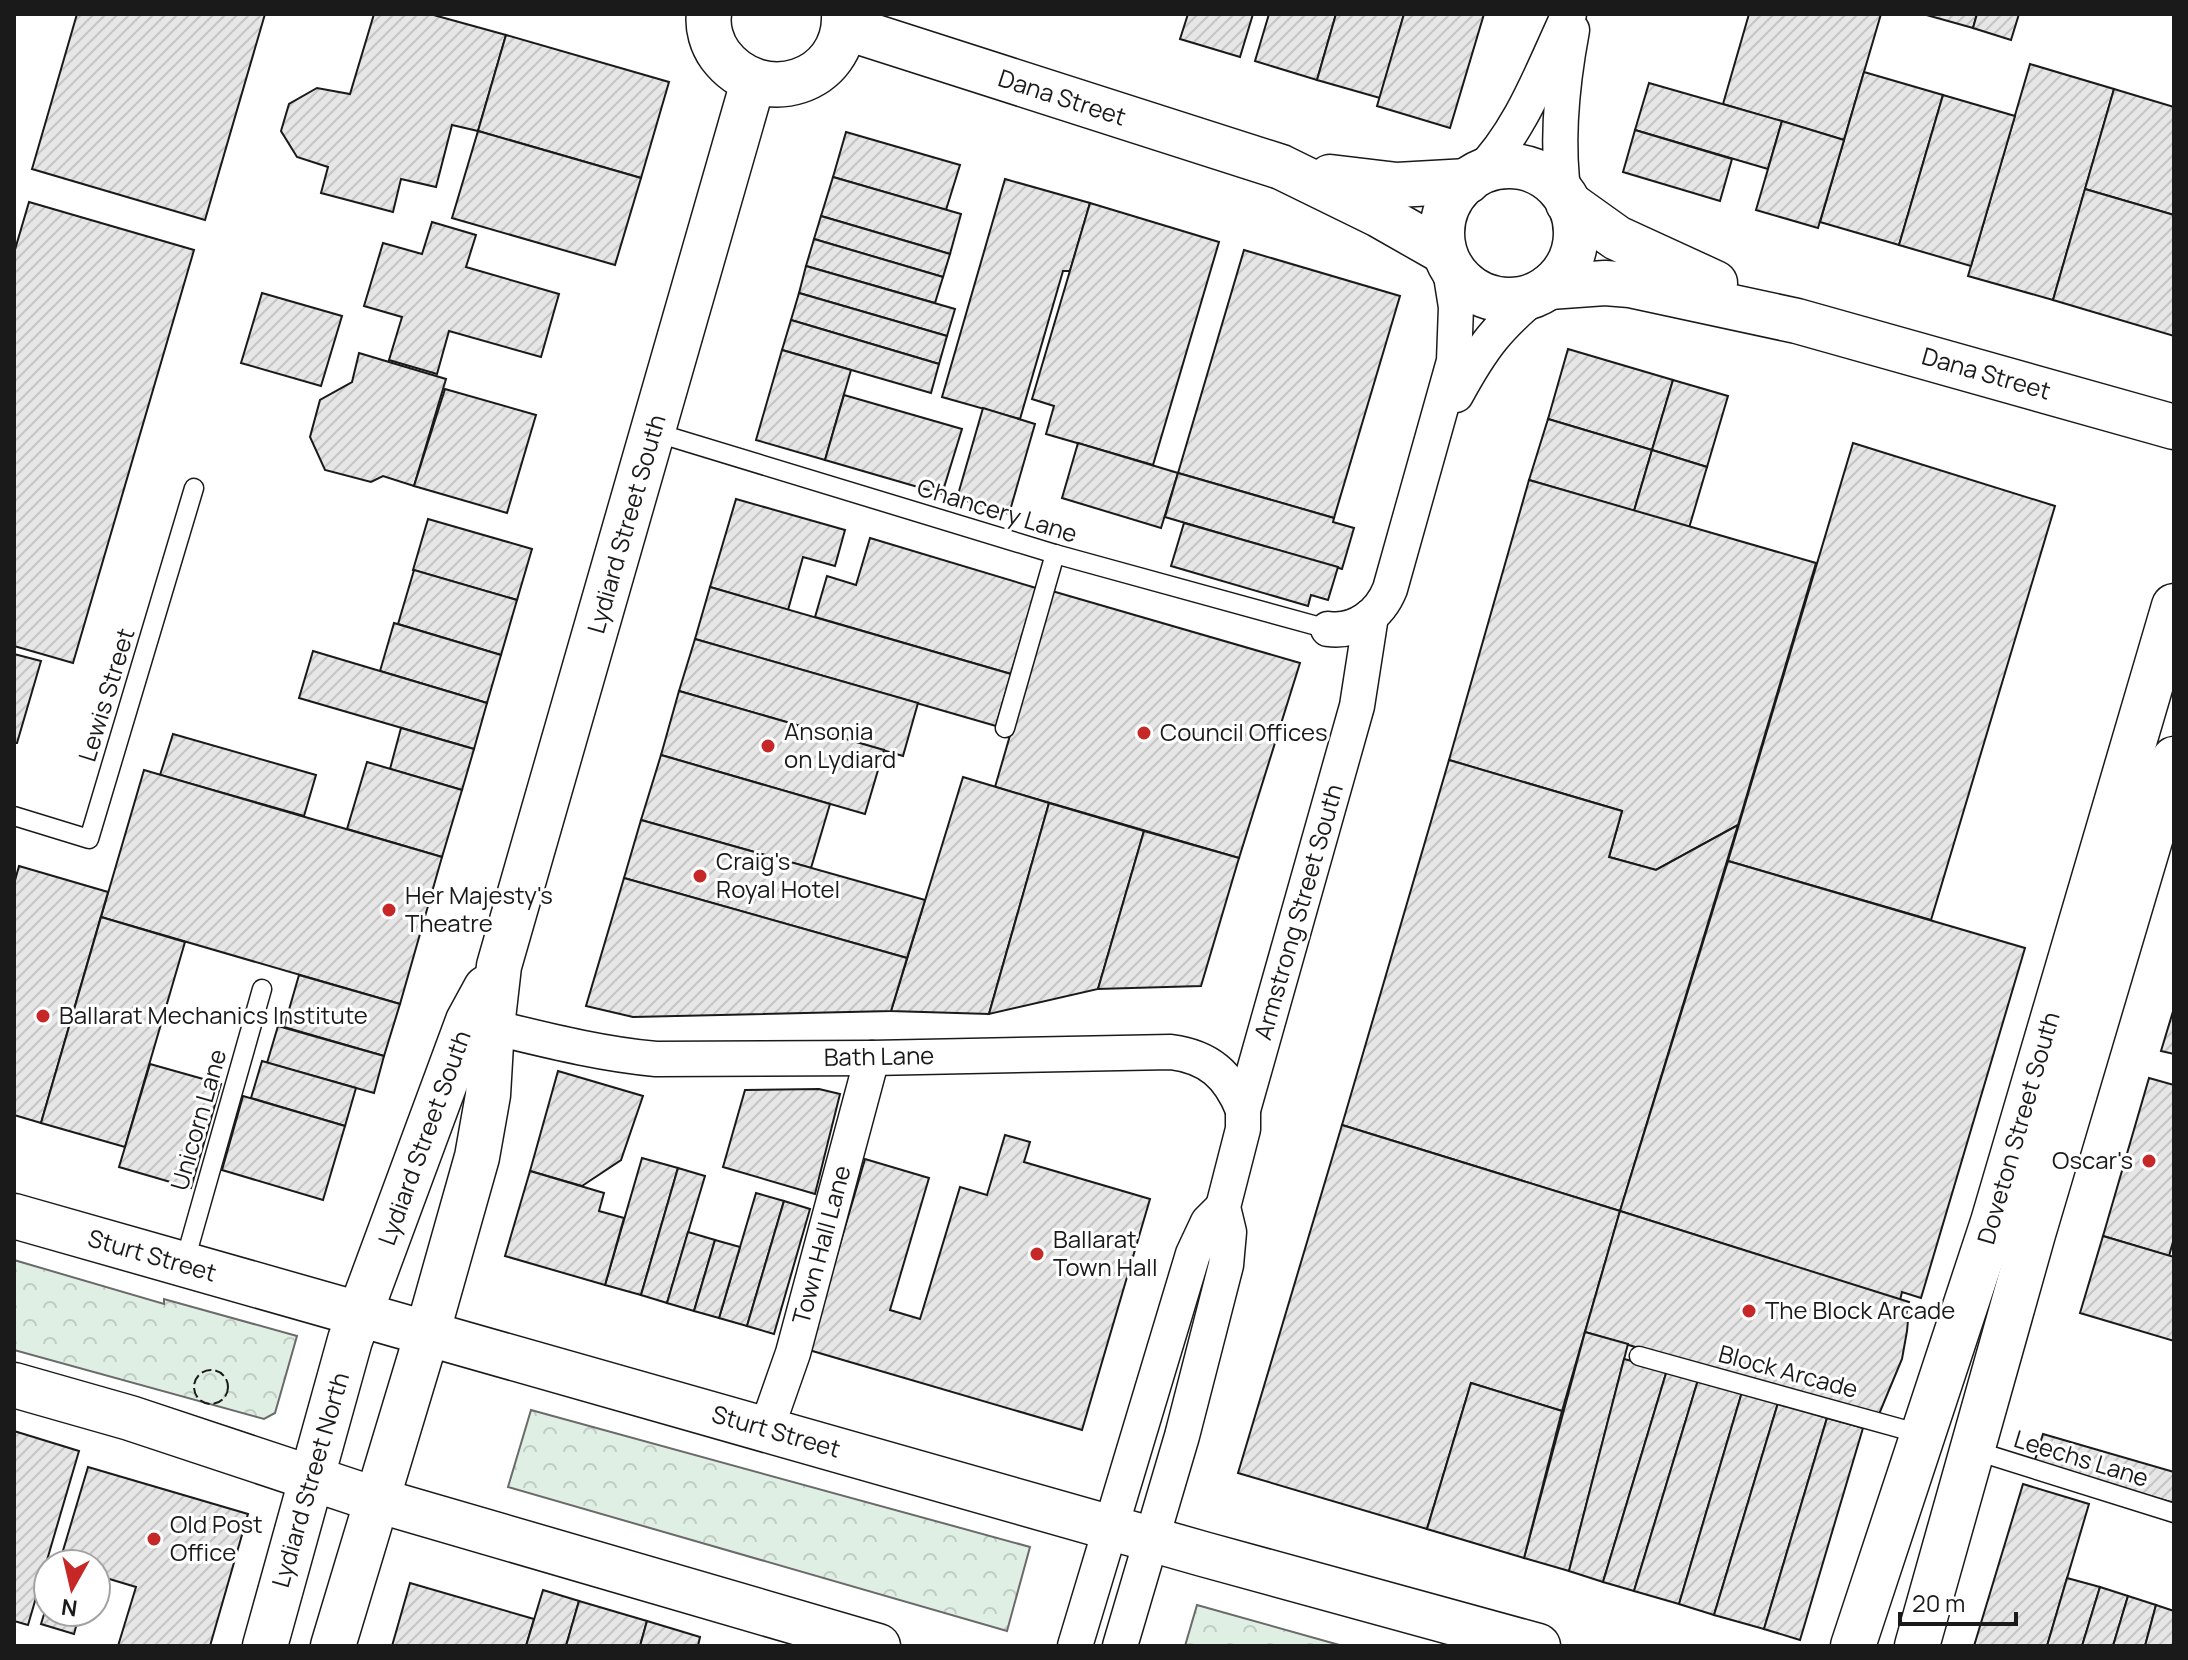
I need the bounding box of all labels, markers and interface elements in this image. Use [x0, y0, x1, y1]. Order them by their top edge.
street label: Dana Street [994, 60, 1130, 133]
street label: Dana Street [1918, 338, 2055, 407]
street label: Lydiard Street South [579, 410, 673, 637]
street label: Chancery Lane [913, 470, 1081, 550]
street label: Lewis Street [70, 624, 141, 765]
place label: Ansonia on Lydiard [784, 714, 896, 775]
place label: Council Offices [1160, 715, 1328, 748]
marker: Council Offices [1135, 724, 1153, 742]
marker: Ansonia on Lydiard [759, 737, 777, 755]
street label: Armstrong Street South [1245, 780, 1350, 1043]
place label: Craig's Royal Hotel [716, 844, 840, 905]
marker: Craig's Royal Hotel [691, 867, 709, 885]
place label: Her Majesty's Theatre [405, 878, 553, 939]
marker: Her Majesty's Theatre [380, 901, 398, 919]
place label: Ballarat Mechanics Institute [59, 998, 368, 1031]
marker: Ballarat Mechanics Institute [34, 1007, 52, 1025]
street label: Doveton Street South [1969, 1008, 2067, 1248]
street label: Lydiard Street South [369, 1026, 478, 1249]
street label: Bath Lane [823, 1038, 935, 1073]
street label: Unicorn Lane [162, 1045, 233, 1194]
place label: Oscar's [2052, 1143, 2133, 1176]
marker: Oscar's [2140, 1152, 2158, 1170]
street label: Town Hall Lane [783, 1162, 858, 1328]
street label: Sturt Street [84, 1220, 221, 1289]
place label: Ballarat Town Hall [1053, 1222, 1158, 1283]
marker: Ballarat Town Hall [1028, 1245, 1046, 1263]
place label: The Block Arcade [1765, 1293, 1955, 1326]
marker: The Block Arcade [1740, 1302, 1758, 1320]
street label: Block Arcade [1715, 1336, 1862, 1405]
street label: Lydiard Street North [263, 1368, 356, 1591]
street label: Sturt Street [708, 1396, 845, 1465]
street label: Leechs Lane [2010, 1421, 2153, 1494]
place label: Old Post Office [170, 1507, 263, 1568]
marker: Old Post Office [145, 1530, 163, 1548]
north arrow [32, 1548, 112, 1628]
scale bar [1900, 1576, 2016, 1626]
text: 20 m [1912, 1586, 1965, 1619]
text: N [59, 1592, 79, 1624]

